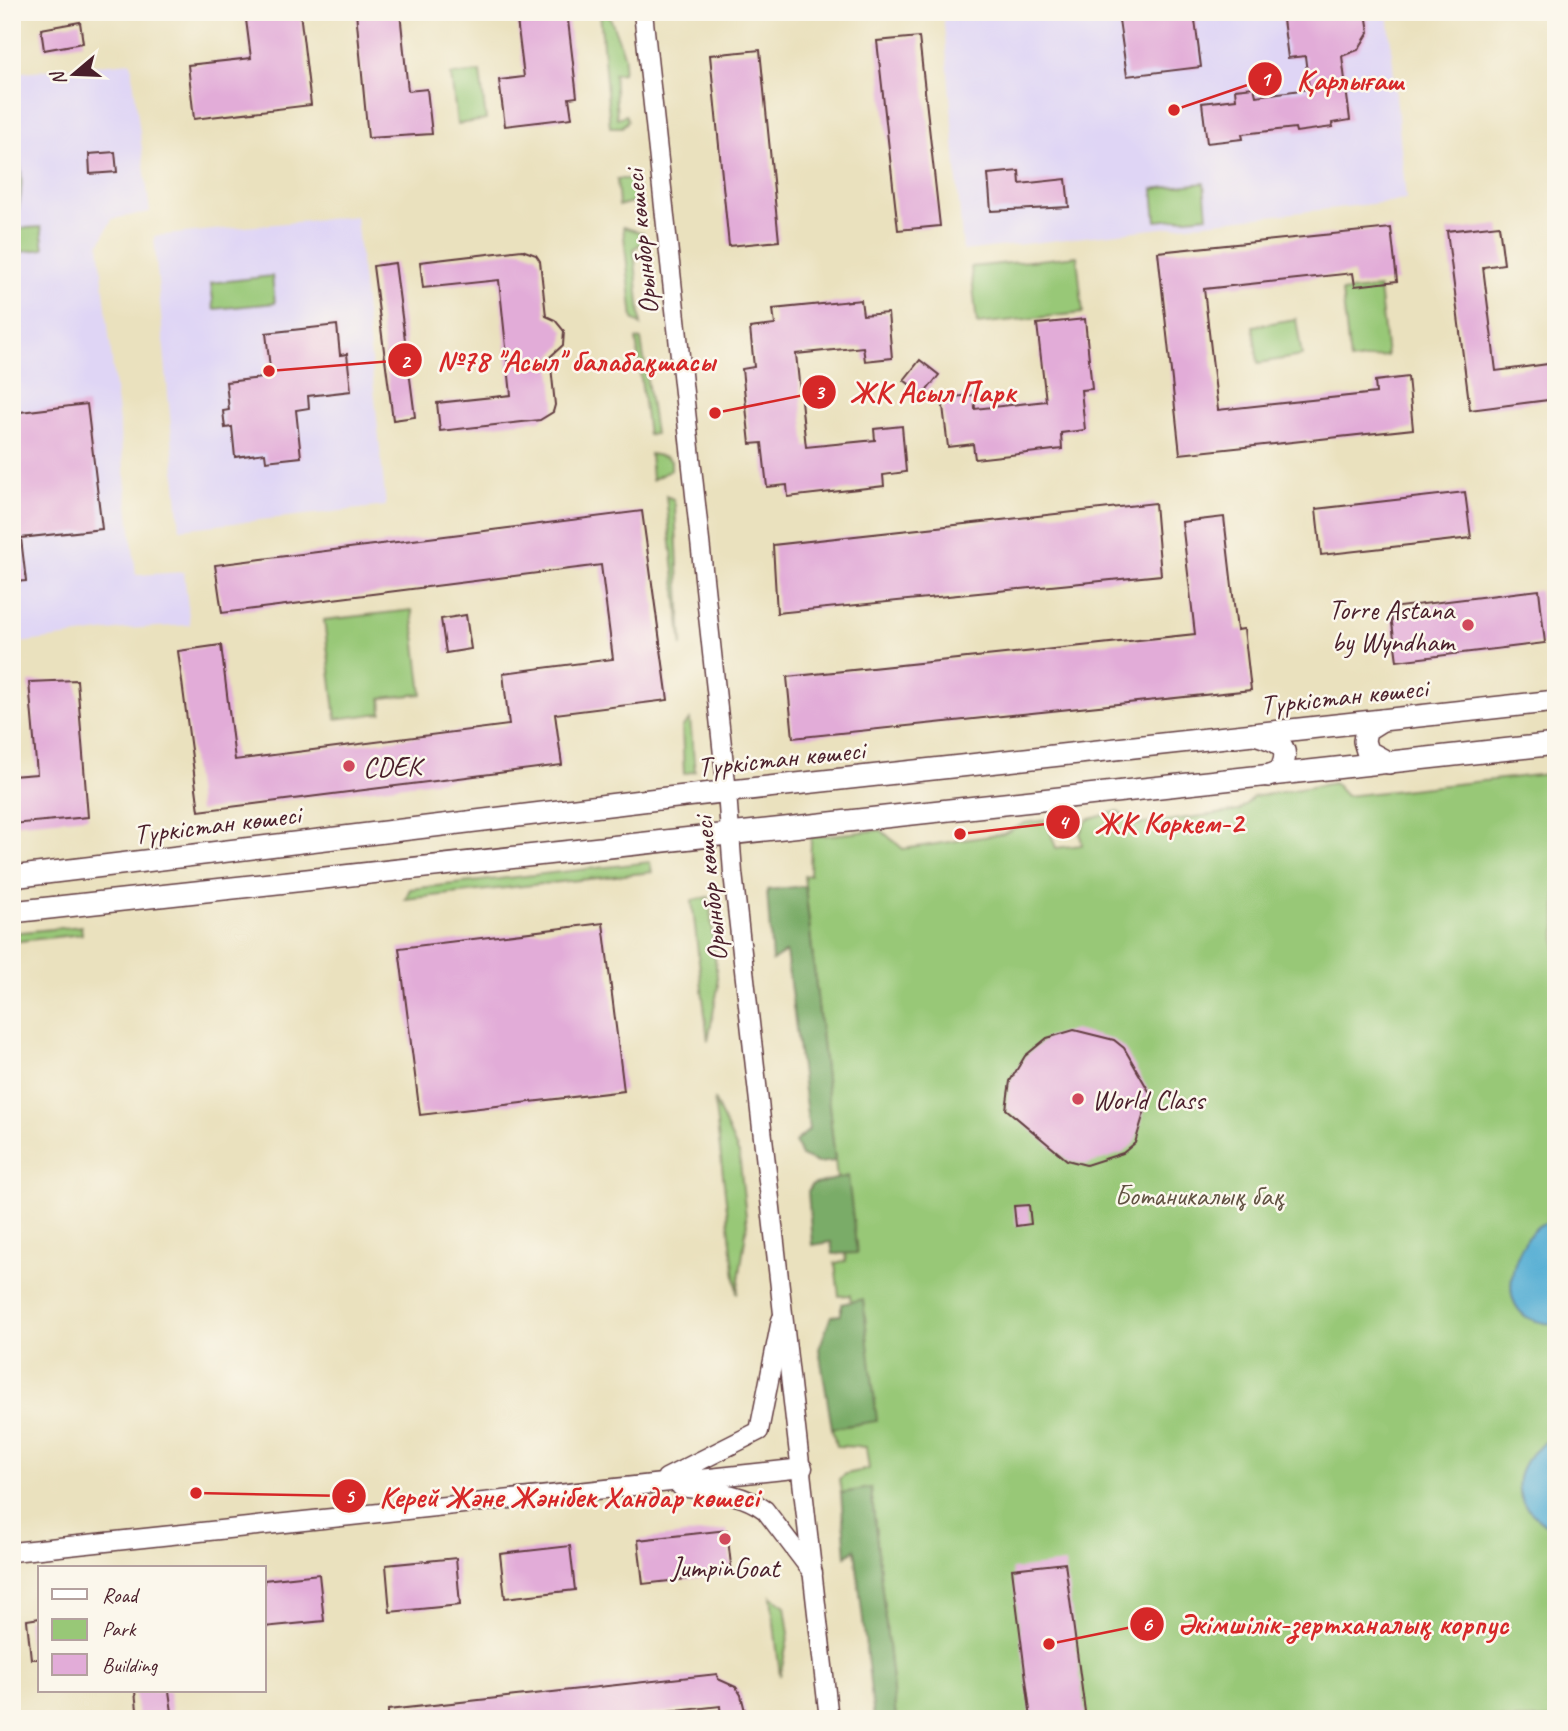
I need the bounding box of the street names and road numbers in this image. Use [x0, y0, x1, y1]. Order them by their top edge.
street label: Орынбор көшесі [616, 164, 666, 316]
street label: Түркістан көшесі [1259, 669, 1433, 722]
street label: Түркістан көшесі [696, 731, 870, 784]
street label: Түркістан көшесі [132, 796, 306, 852]
street label: Орынбор көшесі [685, 811, 735, 963]

